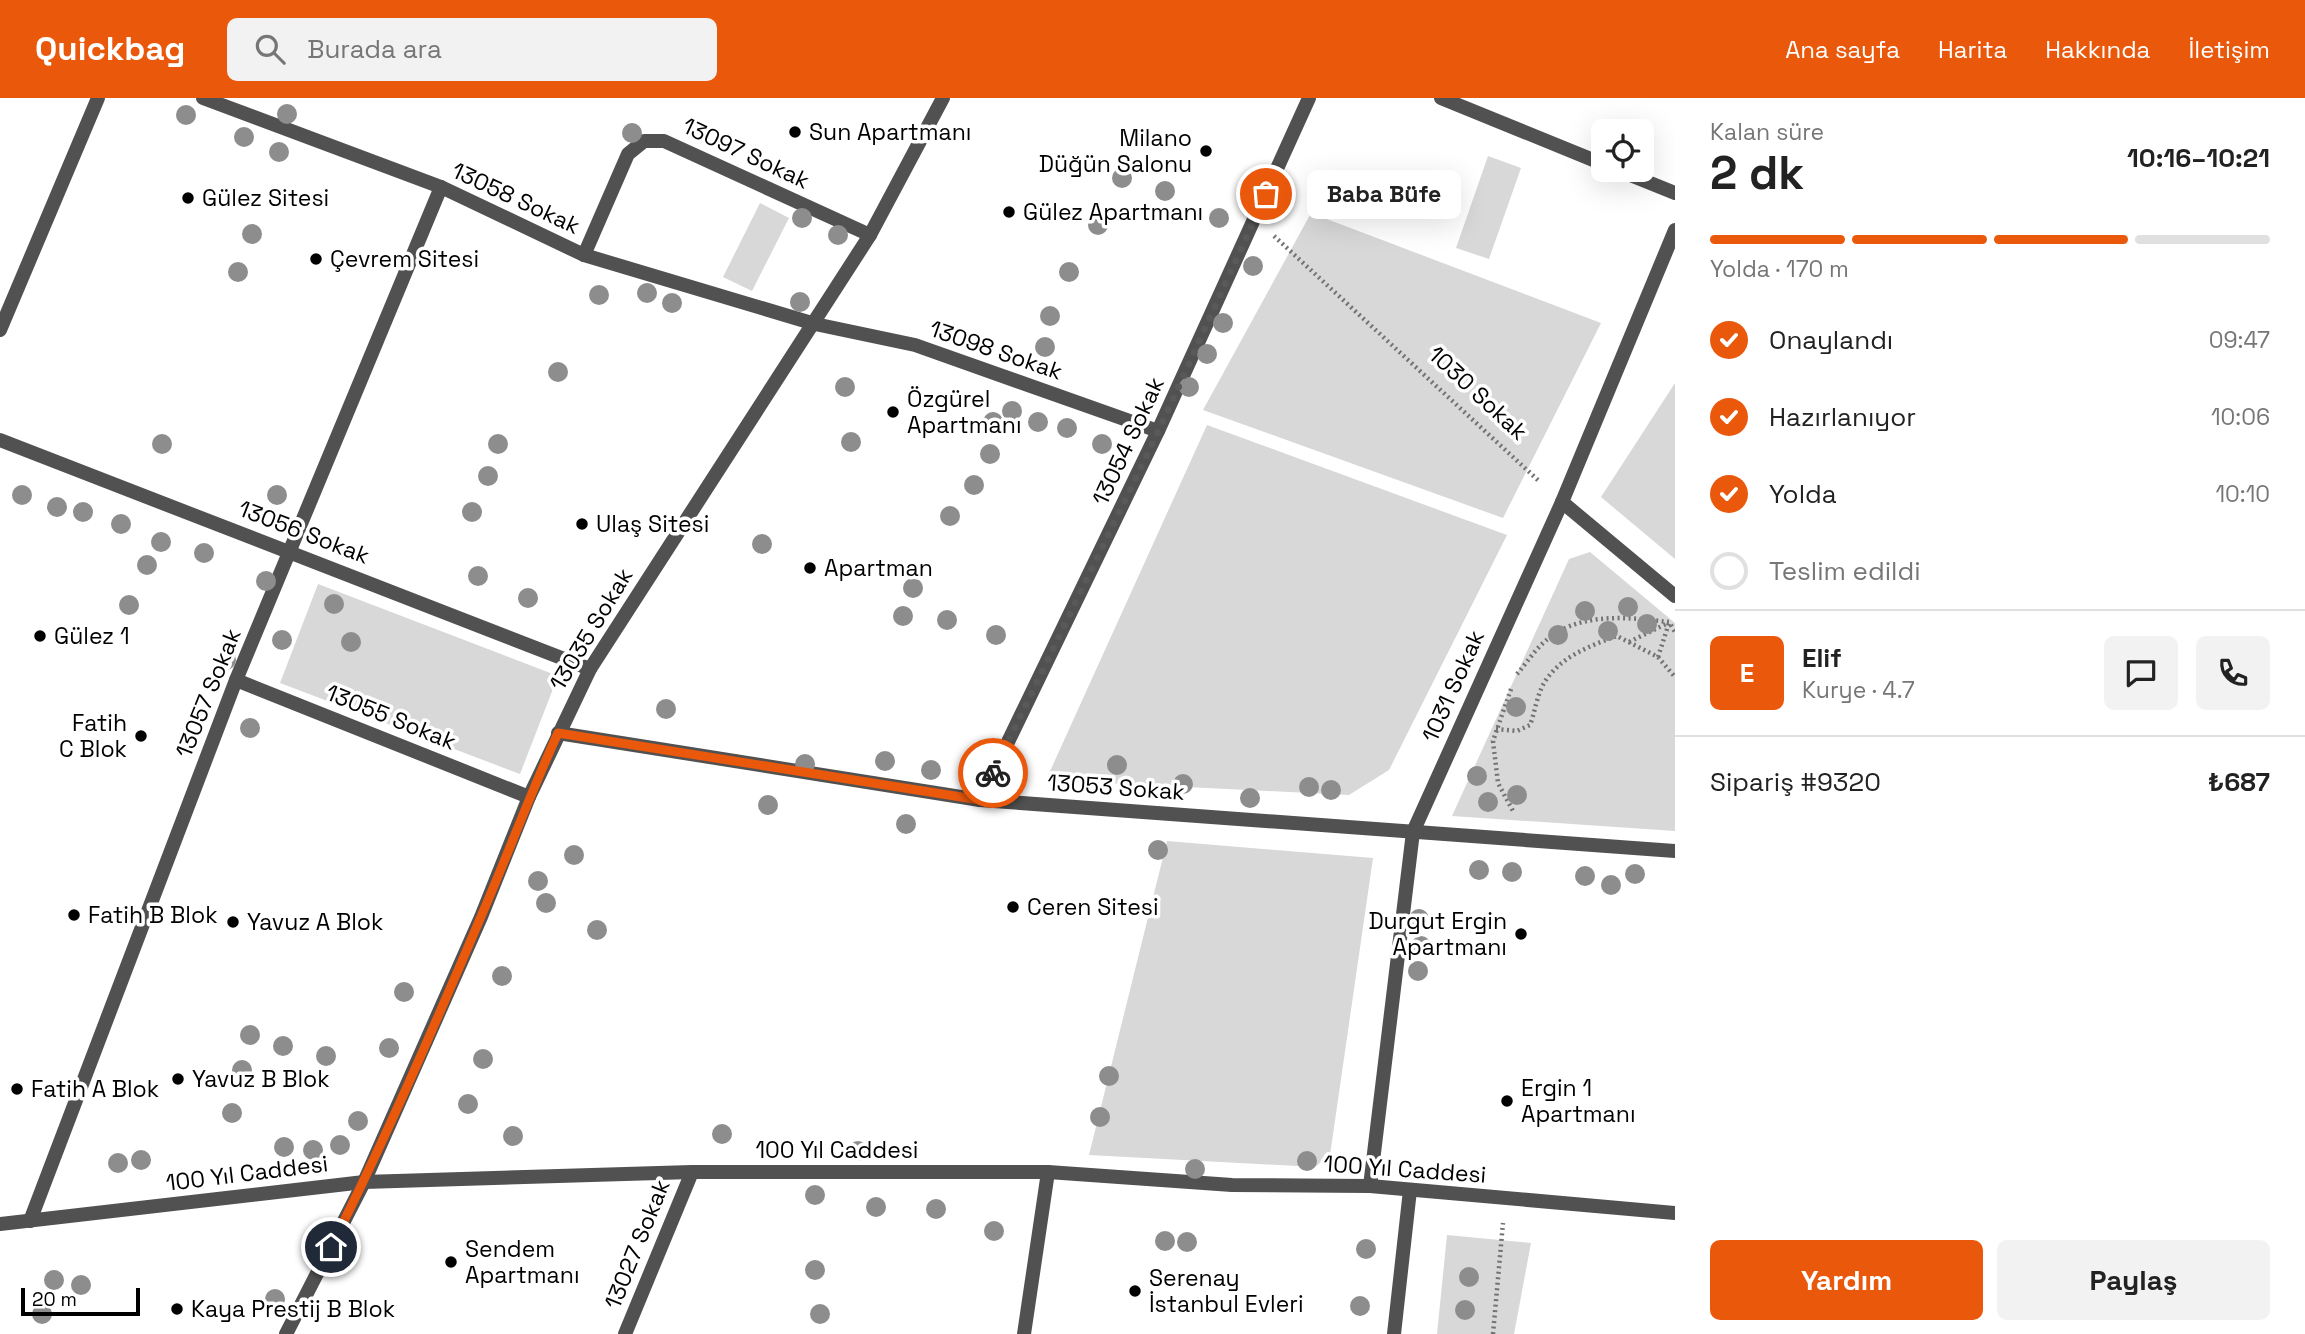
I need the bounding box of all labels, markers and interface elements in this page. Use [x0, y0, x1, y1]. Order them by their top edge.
search box [227, 18, 717, 81]
text: Quickbag [35, 28, 185, 70]
icon: search [251, 30, 289, 68]
text: Burada ara [307, 32, 442, 66]
text: Ana sayfa [1785, 34, 1900, 65]
text: Harita [1938, 34, 2007, 65]
text: Hakkında [2045, 34, 2150, 65]
text: İletişim [2188, 34, 2270, 65]
street label: 13097 Sokak [678, 110, 814, 196]
place label: Sun Apartmanı [809, 117, 971, 147]
text: Kalan süre [1710, 117, 1824, 147]
map controls [1591, 119, 1654, 182]
button: locate [1591, 119, 1654, 182]
place label: Milano Düğün Salonu [1039, 123, 1192, 179]
marker: Sun Apartmanı [787, 124, 803, 140]
text: 10:16–10:21 [2127, 141, 2270, 175]
marker: Milano Düğün Salonu [1198, 143, 1214, 159]
text: 2 dk [1710, 144, 1804, 202]
street label: 13058 Sokak [447, 155, 585, 241]
pin [1236, 164, 1296, 224]
callout: Baba Büfe [1308, 170, 1462, 218]
icon: bag [1247, 175, 1285, 213]
text: Baba Büfe [1327, 179, 1441, 209]
place label: Gülez Sitesi [202, 183, 329, 213]
marker: Gülez Sitesi [180, 190, 196, 206]
place label: Gülez Apartmanı [1023, 197, 1203, 227]
marker: Gülez Apartmanı [1001, 204, 1017, 220]
place label: Çevrem Sitesi [330, 244, 479, 274]
marker: Çevrem Sitesi [308, 251, 324, 267]
text: Yolda · 170 m [1710, 254, 1849, 284]
street label: 13098 Sokak [926, 313, 1066, 387]
icon: check [1710, 321, 1748, 359]
text: Onaylandı [1769, 323, 1893, 357]
text: 09:47 [2209, 325, 2270, 355]
street label: 1030 Sokak [1422, 339, 1534, 447]
street label: 13054 Sokak [1085, 372, 1171, 510]
place label: Özgürel Apartmanı [907, 384, 1022, 440]
icon: check [1710, 398, 1748, 436]
text: Hazırlanıyor [1769, 400, 1916, 434]
text: 10:06 [2211, 402, 2270, 432]
marker: Özgürel Apartmanı [885, 404, 901, 420]
icon: check [1710, 475, 1748, 513]
text: Yolda [1769, 477, 1837, 511]
text: 10:10 [2215, 479, 2270, 509]
street label: 13056 Sokak [234, 493, 374, 571]
place label: Ulaş Sitesi [596, 509, 709, 539]
marker: Ulaş Sitesi [574, 516, 590, 532]
place label: Apartman [824, 553, 933, 583]
text: Teslim edildi [1769, 554, 1921, 588]
marker: Apartman [802, 560, 818, 576]
street label: 13035 Sokak [543, 562, 639, 696]
place label: Gülez 1 [54, 621, 130, 651]
street label: 13057 Sokak [168, 624, 248, 762]
street label: 1031 Sokak [1415, 625, 1491, 747]
marker: Gülez 1 [32, 628, 48, 644]
button: chat [2104, 636, 2178, 710]
button: phone [2196, 636, 2270, 710]
text: Elif [1802, 641, 1842, 675]
text: E [1740, 656, 1754, 690]
text: Kurye · 4.7 [1802, 675, 1915, 705]
street label: 13055 Sokak [322, 677, 460, 757]
place label: Fatih C Blok [59, 708, 127, 764]
marker: Fatih C Blok [133, 728, 149, 744]
courier [958, 738, 1028, 808]
icon: bike [974, 754, 1012, 792]
text: Sipariş #9320 [1710, 765, 1881, 799]
text: ₺687 [2208, 765, 2270, 799]
street label: 13053 Sokak [1046, 767, 1186, 807]
place label: Ceren Sitesi [1027, 892, 1159, 922]
marker: Ceren Sitesi [1005, 899, 1021, 915]
place label: Fatih B Blok [88, 900, 218, 930]
place label: Durgut Ergin Apartmanı [1368, 906, 1507, 962]
marker: Fatih B Blok [66, 907, 82, 923]
place label: Yavuz A Blok [247, 907, 383, 937]
marker: Yavuz A Blok [225, 914, 241, 930]
marker: Durgut Ergin Apartmanı [1513, 926, 1529, 942]
place label: Yavuz B Blok [192, 1064, 330, 1094]
marker: Yavuz B Blok [170, 1071, 186, 1087]
place label: Ergin 1 Apartmanı [1521, 1073, 1636, 1129]
place label: Fatih A Blok [31, 1074, 159, 1104]
marker: Fatih A Blok [9, 1081, 25, 1097]
marker: Ergin 1 Apartmanı [1499, 1093, 1515, 1109]
street label: 100 Yıl Caddesi [755, 1135, 919, 1165]
street label: 100 Yıl Caddesi [164, 1148, 330, 1198]
street label: 100 Yıl Caddesi [1323, 1148, 1487, 1190]
street label: 13027 Sokak [597, 1175, 677, 1313]
pin [301, 1217, 361, 1277]
icon: home [312, 1228, 350, 1266]
place label: Sendem Apartmanı [465, 1234, 580, 1290]
button: Yardım [1710, 1240, 1983, 1320]
button: Paylaş [1997, 1240, 2270, 1320]
marker: Sendem Apartmanı [443, 1254, 459, 1270]
place label: Serenay İstanbul Evleri [1149, 1263, 1304, 1319]
marker: Serenay İstanbul Evleri [1127, 1283, 1143, 1299]
scale bar [21, 1285, 140, 1317]
text: 20 m [32, 1287, 77, 1312]
place label: Kaya Prestij B Blok [191, 1294, 395, 1324]
marker: Kaya Prestij B Blok [169, 1301, 185, 1317]

